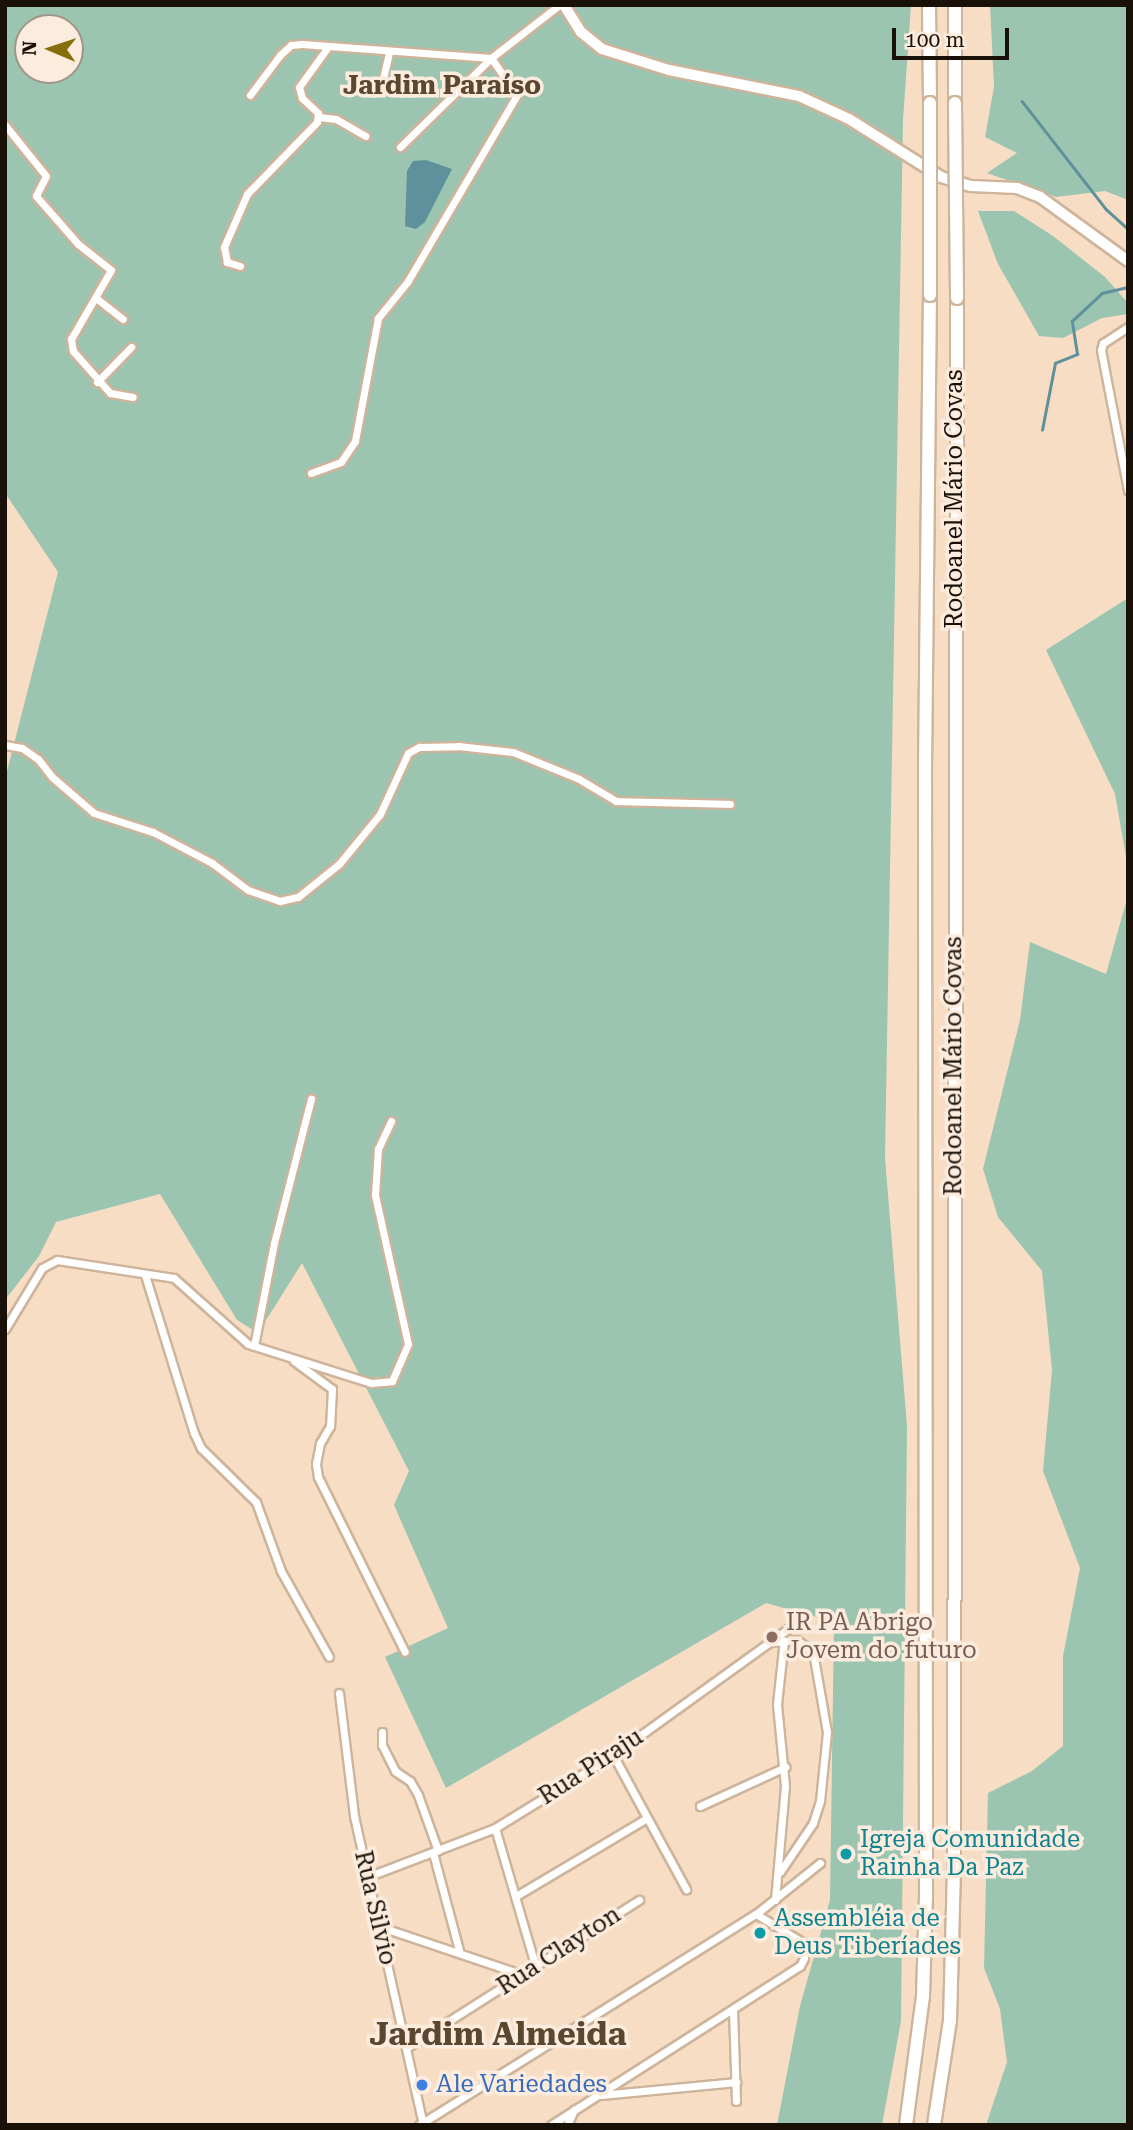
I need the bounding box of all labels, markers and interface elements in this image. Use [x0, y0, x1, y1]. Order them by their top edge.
north arrow [14, 14, 84, 84]
scale bar [895, 14, 1012, 58]
text: 100 m [905, 28, 965, 52]
text: N [18, 41, 41, 56]
district label: Jardim Paraíso [343, 70, 541, 102]
street label: Rodoanel Mário Covas [941, 369, 969, 629]
street label: Rodoanel Mário Covas [940, 936, 968, 1196]
place label: IR PA Abrigo Jovem do futuro [786, 1609, 977, 1665]
marker: IR PA Abrigo Jovem do futuro [764, 1629, 780, 1645]
street label: Rua Piraju [534, 1723, 648, 1811]
place label: Igreja Comunidade Rainha Da Paz [860, 1826, 1080, 1882]
marker: Igreja Comunidade Rainha Da Paz [838, 1846, 854, 1862]
street label: Rua Silvio [348, 1848, 402, 1968]
street label: Rua Clayton [492, 1900, 626, 2002]
place label: Assembléia de Deus Tiberíades [774, 1905, 961, 1961]
marker: Assembléia de Deus Tiberíades [752, 1925, 768, 1941]
district label: Jardim Almeida [370, 2015, 626, 2053]
place label: Ale Variedades [436, 2071, 607, 2099]
marker: Ale Variedades [414, 2077, 430, 2093]

